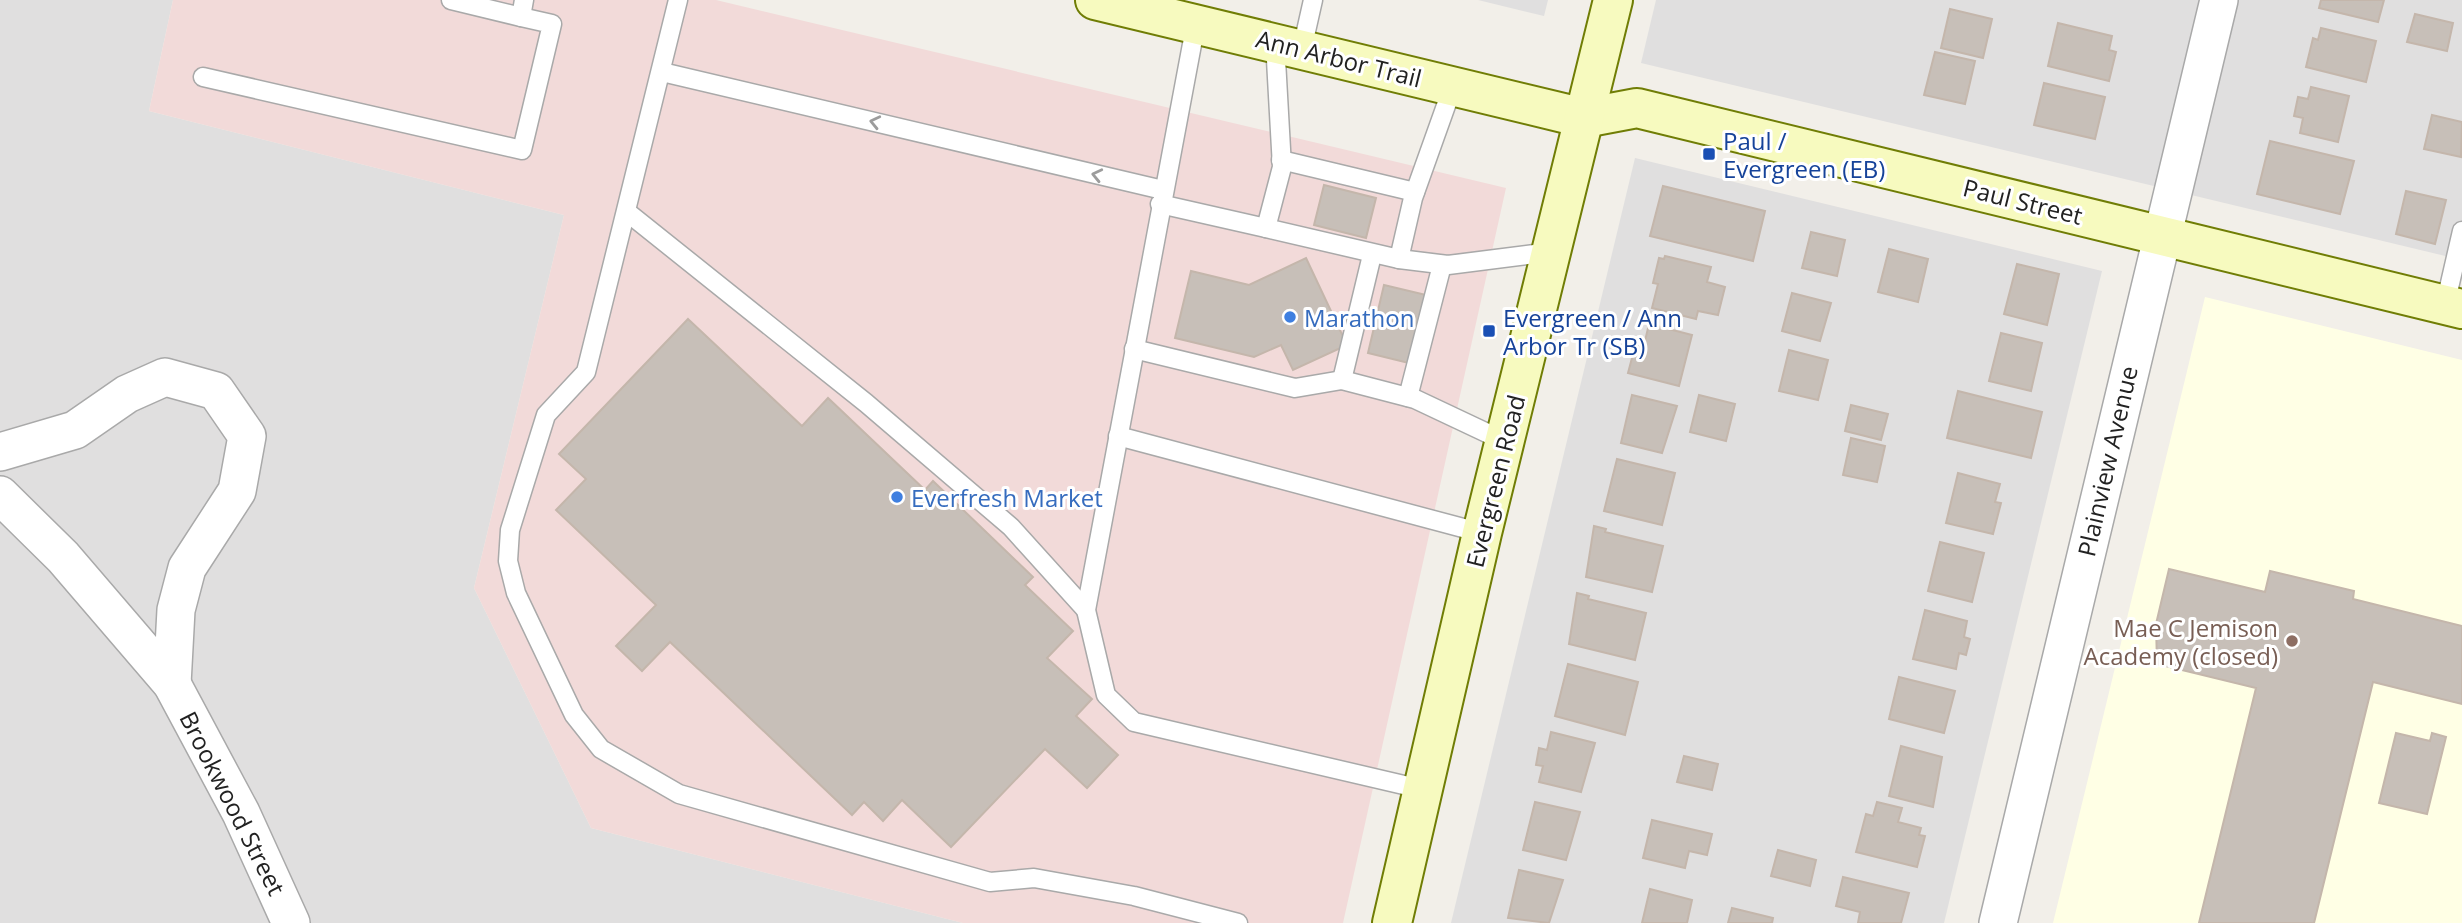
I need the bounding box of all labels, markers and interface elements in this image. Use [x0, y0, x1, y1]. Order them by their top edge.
street label: Ann Arbor Trail [1253, 21, 1425, 95]
one-way arrow [869, 116, 881, 131]
place label: Paul / Evergreen (EB) [1723, 124, 1885, 185]
marker: Paul / Evergreen (EB) [1701, 146, 1717, 162]
one-way arrow [1091, 168, 1103, 183]
street label: Paul Street [1960, 170, 2086, 232]
place label: Marathon [1304, 301, 1415, 334]
place label: Evergreen / Ann Arbor Tr (SB) [1503, 301, 1682, 362]
marker: Marathon [1282, 309, 1298, 325]
marker: Evergreen / Ann Arbor Tr (SB) [1481, 323, 1497, 339]
street label: Plainview Avenue [2069, 363, 2145, 559]
street label: Evergreen Road [1458, 391, 1532, 571]
place label: Everfresh Market [911, 481, 1103, 514]
marker: Everfresh Market [889, 489, 905, 505]
place label: Mae C Jemison Academy (closed) [2084, 611, 2278, 672]
marker: Mae C Jemison Academy (closed) [2284, 633, 2300, 649]
street label: Brookwood Street [172, 705, 294, 901]

